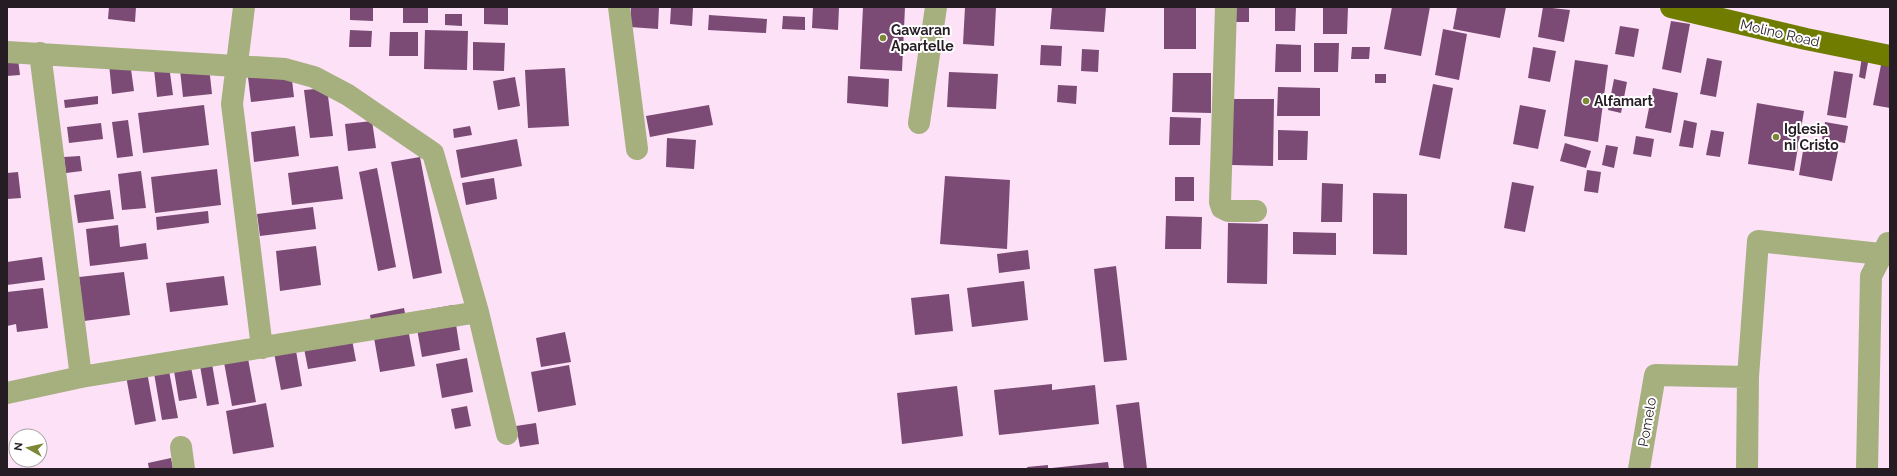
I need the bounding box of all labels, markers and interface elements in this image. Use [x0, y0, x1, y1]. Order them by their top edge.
street label: Molino Road [1739, 16, 1821, 50]
place label: Gawaran Apartelle [891, 22, 954, 54]
marker: Gawaran Apartelle [878, 33, 888, 43]
place label: Alfamart [1594, 93, 1653, 109]
marker: Alfamart [1581, 96, 1591, 106]
place label: Iglesia ni Cristo [1784, 121, 1839, 153]
marker: Iglesia ni Cristo [1771, 132, 1781, 142]
street label: Pomelo [1635, 396, 1659, 448]
north arrow [8, 428, 48, 468]
text: N [12, 442, 26, 452]

